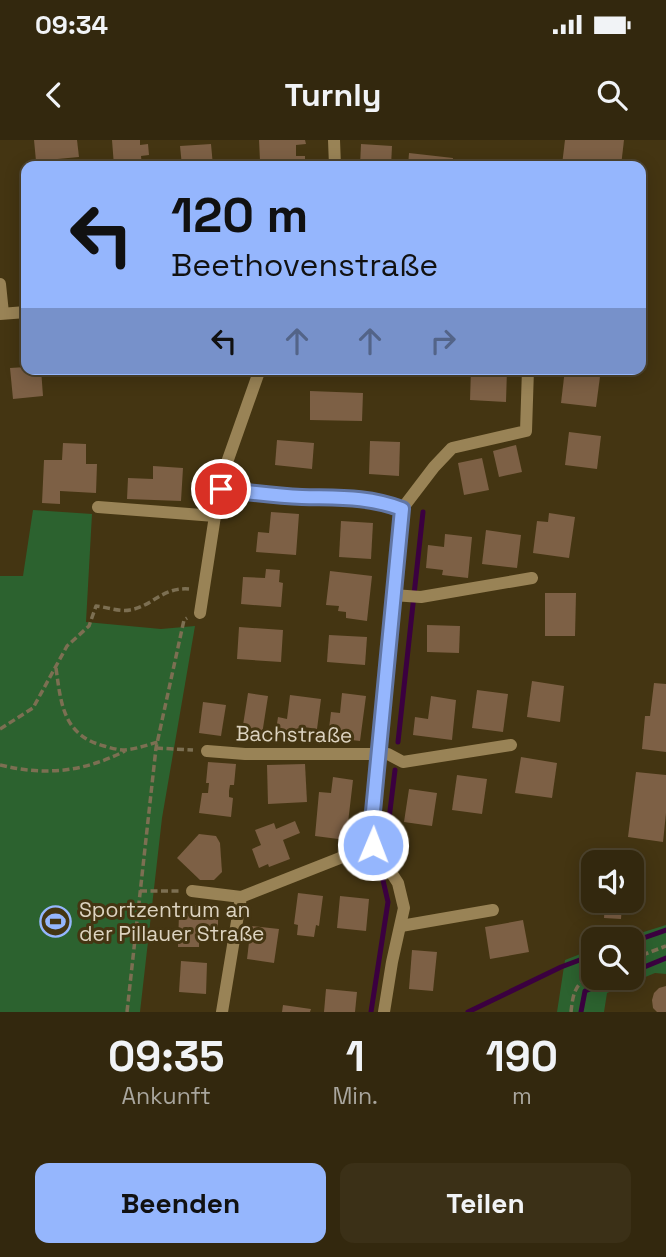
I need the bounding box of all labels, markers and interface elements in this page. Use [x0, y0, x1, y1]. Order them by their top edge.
text: 09:34 [35, 8, 108, 42]
text: Turnly [285, 75, 381, 115]
icon: back [35, 76, 73, 114]
icon: search [593, 76, 631, 114]
text: 120 m [171, 184, 308, 246]
icon: left [56, 189, 147, 280]
text: Beethovenstraße [171, 245, 438, 285]
icon: left [205, 322, 243, 360]
icon: ahead [278, 322, 316, 360]
icon: ahead [351, 322, 389, 360]
icon: right [424, 322, 462, 360]
pin [191, 459, 251, 519]
icon: arrive [202, 470, 240, 508]
street label: Bachstraße [235, 719, 353, 749]
position arrow [336, 808, 410, 882]
map controls [581, 850, 644, 990]
button: sound [581, 850, 644, 913]
place label: Sportzentrum an der Pillauer Straße [79, 896, 265, 947]
sports icon: Sportzentrum an der Pillauer Straße [39, 904, 73, 938]
button: search [581, 927, 644, 990]
text: 09:35 [108, 1030, 224, 1083]
text: 1 [346, 1030, 365, 1083]
text: 190 [486, 1030, 558, 1083]
text: Ankunft [122, 1081, 211, 1111]
text: Min. [332, 1081, 378, 1111]
text: m [512, 1081, 532, 1111]
button: Beenden [35, 1163, 326, 1243]
button: Teilen [340, 1163, 631, 1243]

